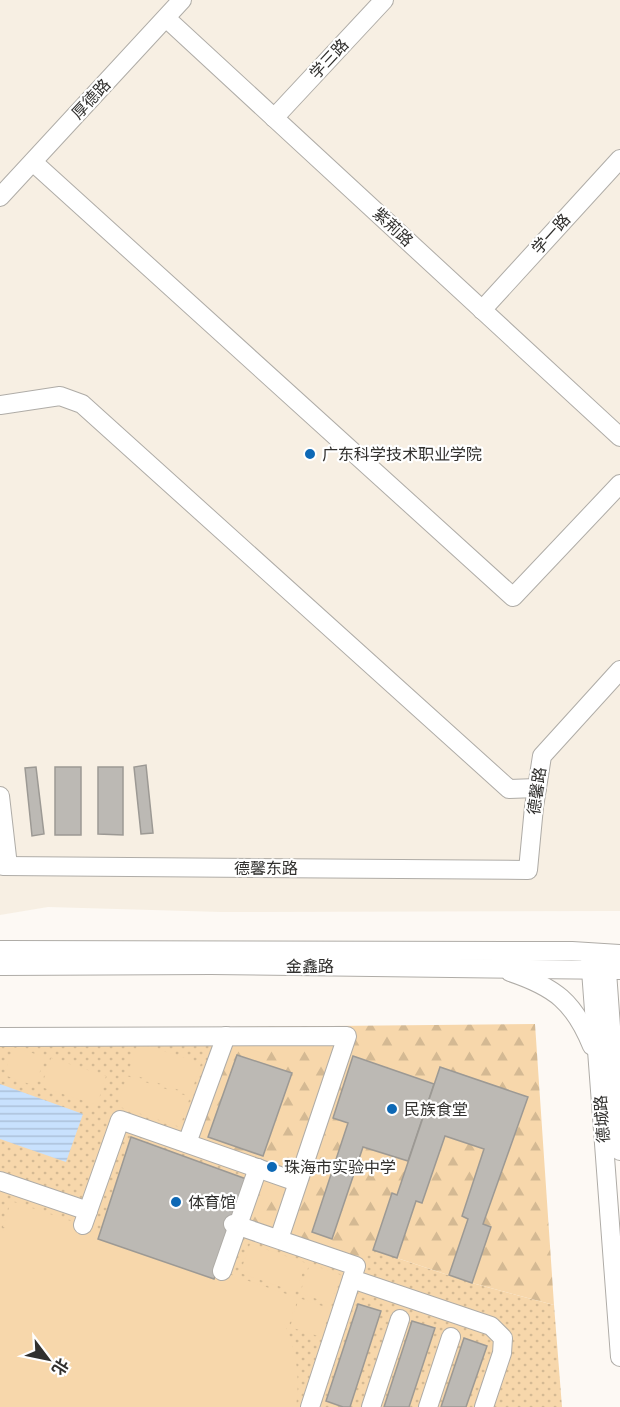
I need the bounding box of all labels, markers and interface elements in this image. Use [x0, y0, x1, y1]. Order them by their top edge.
street label: 学三路 [306, 36, 352, 82]
street label: 厚德路 [68, 76, 114, 122]
street label: 紫荊路 [370, 204, 416, 250]
street label: 学一路 [529, 210, 573, 258]
place label: 广东科学技术职业学院 [322, 446, 482, 463]
marker: 广东科学技术职业学院 [303, 447, 317, 461]
street label: 德馨路 [525, 766, 549, 816]
street label: 德馨东路 [234, 860, 298, 877]
street label: 金鑫路 [286, 958, 334, 975]
street label: 德城路 [592, 1094, 612, 1144]
place label: 民族食堂 [404, 1101, 468, 1118]
marker: 民族食堂 [385, 1102, 399, 1116]
place label: 珠海市实验中学 [284, 1159, 396, 1176]
marker: 珠海市实验中学 [265, 1160, 279, 1174]
place label: 体育馆 [188, 1194, 236, 1211]
marker: 体育馆 [169, 1195, 183, 1209]
north arrow [18, 1329, 78, 1389]
text: 北 [49, 1355, 72, 1378]

